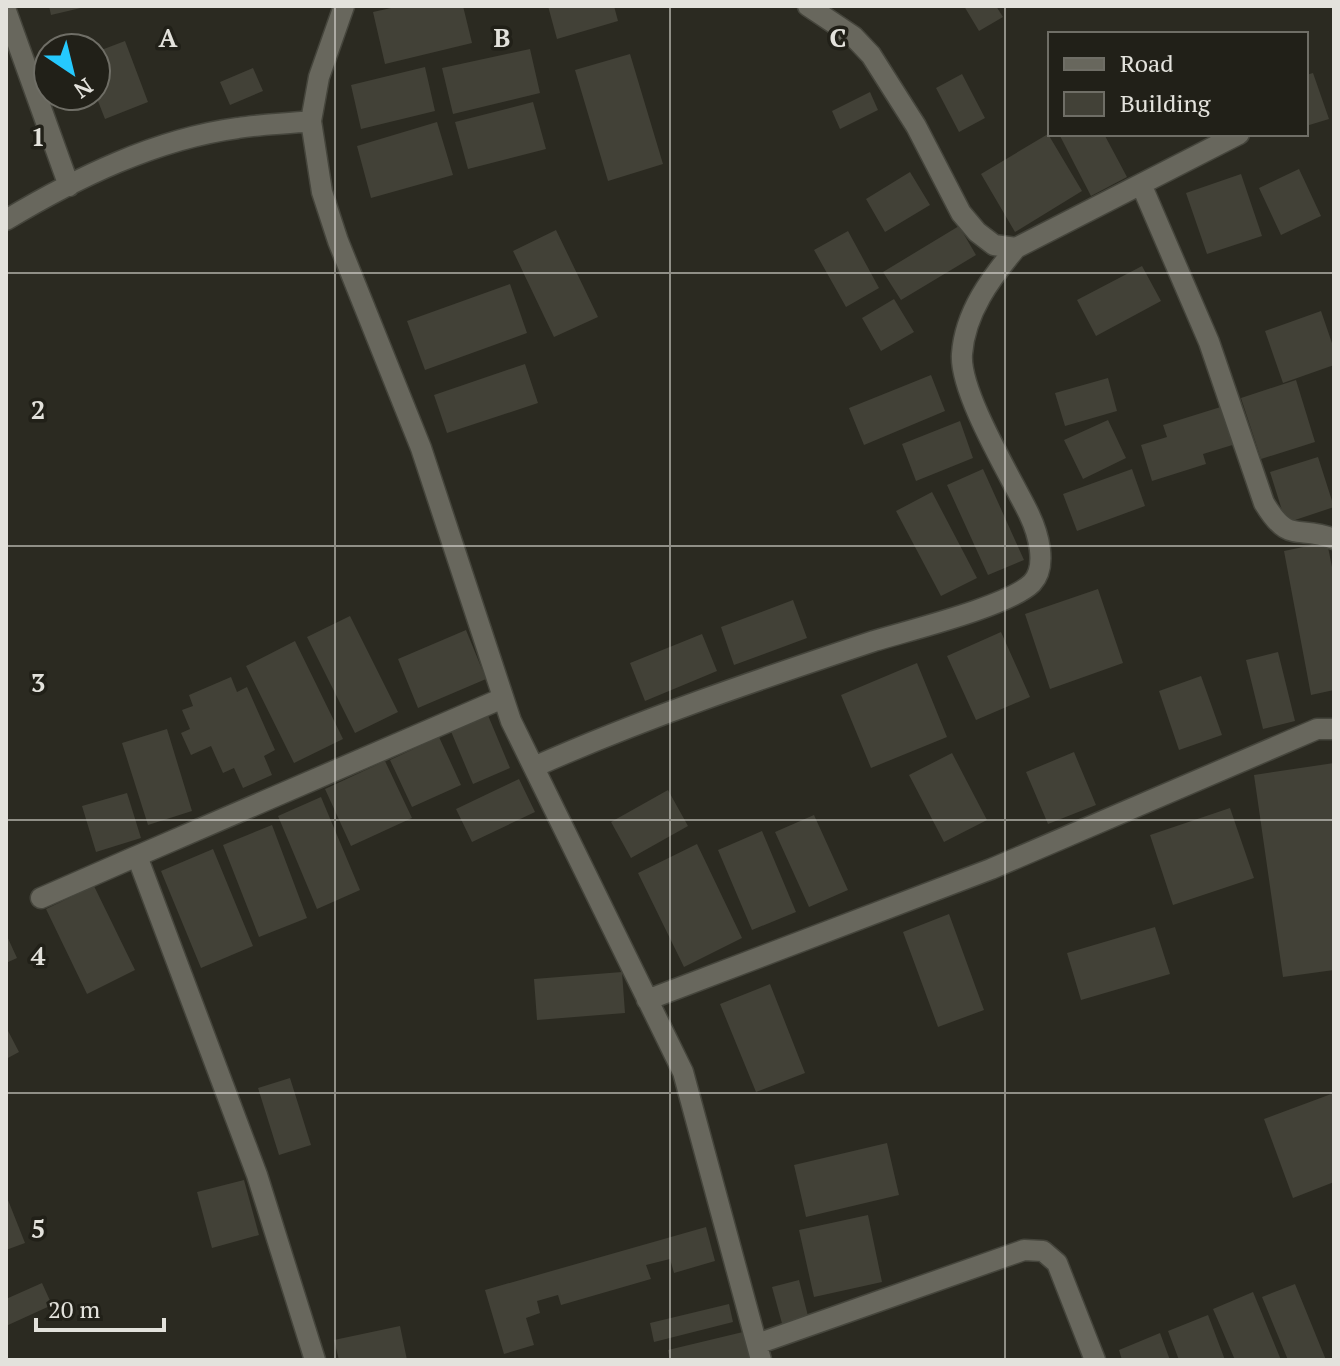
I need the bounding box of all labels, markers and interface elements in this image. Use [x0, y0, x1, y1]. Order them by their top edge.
text: A [159, 20, 178, 54]
text: B [494, 20, 510, 54]
text: C [830, 20, 846, 54]
north arrow [32, 32, 112, 112]
legend [1048, 32, 1308, 136]
text: Road [1120, 47, 1174, 79]
text: N [68, 72, 99, 106]
text: Building [1120, 87, 1211, 119]
text: 1 [31, 119, 45, 153]
text: 2 [31, 392, 45, 426]
text: 3 [31, 665, 45, 699]
text: 4 [31, 938, 46, 972]
text: 5 [31, 1211, 45, 1245]
scale bar [36, 1282, 164, 1332]
text: 20 m [48, 1293, 100, 1325]

